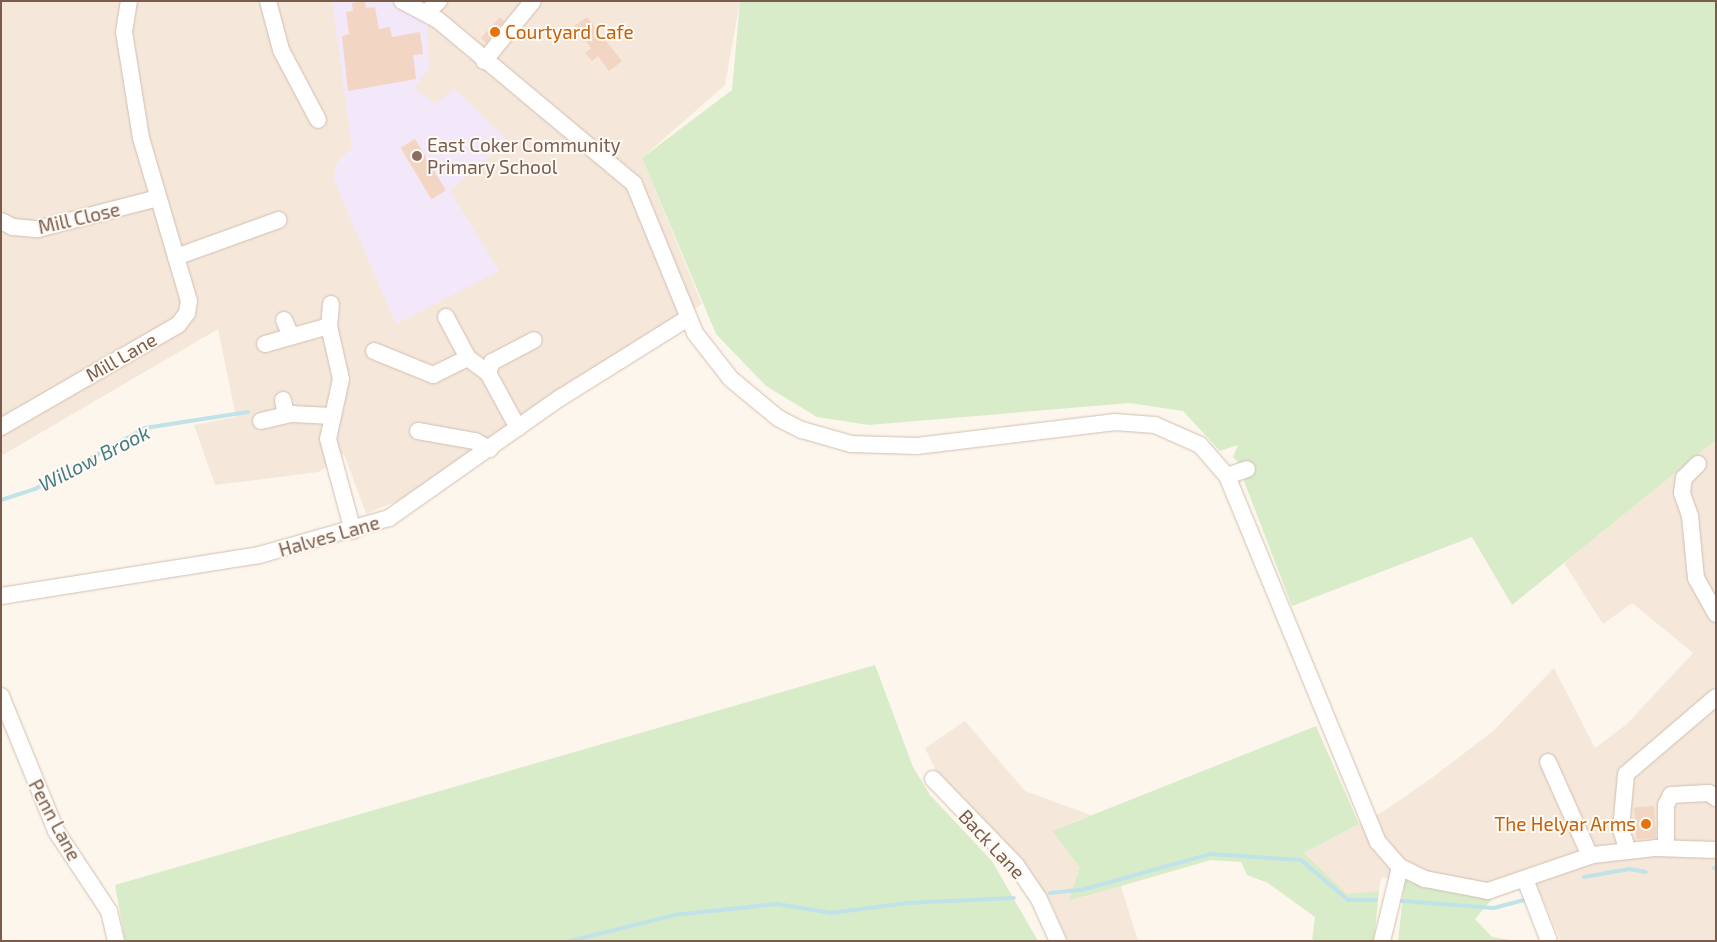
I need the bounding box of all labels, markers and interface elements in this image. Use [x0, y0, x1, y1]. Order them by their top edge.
place label: Courtyard Cafe [505, 21, 634, 43]
marker: Courtyard Cafe [489, 26, 501, 38]
place label: East Coker Community Primary School [427, 134, 621, 178]
marker: East Coker Community Primary School [411, 150, 423, 162]
street label: Mill Close [36, 197, 122, 239]
street label: Mill Lane [81, 328, 161, 386]
water label: Willow Brook [35, 420, 153, 496]
street label: Halves Lane [276, 511, 382, 561]
street label: Penn Lane [24, 775, 86, 865]
street label: Back Lane [954, 804, 1030, 884]
place label: The Helyar Arms [1493, 813, 1636, 835]
marker: The Helyar Arms [1640, 818, 1652, 830]

